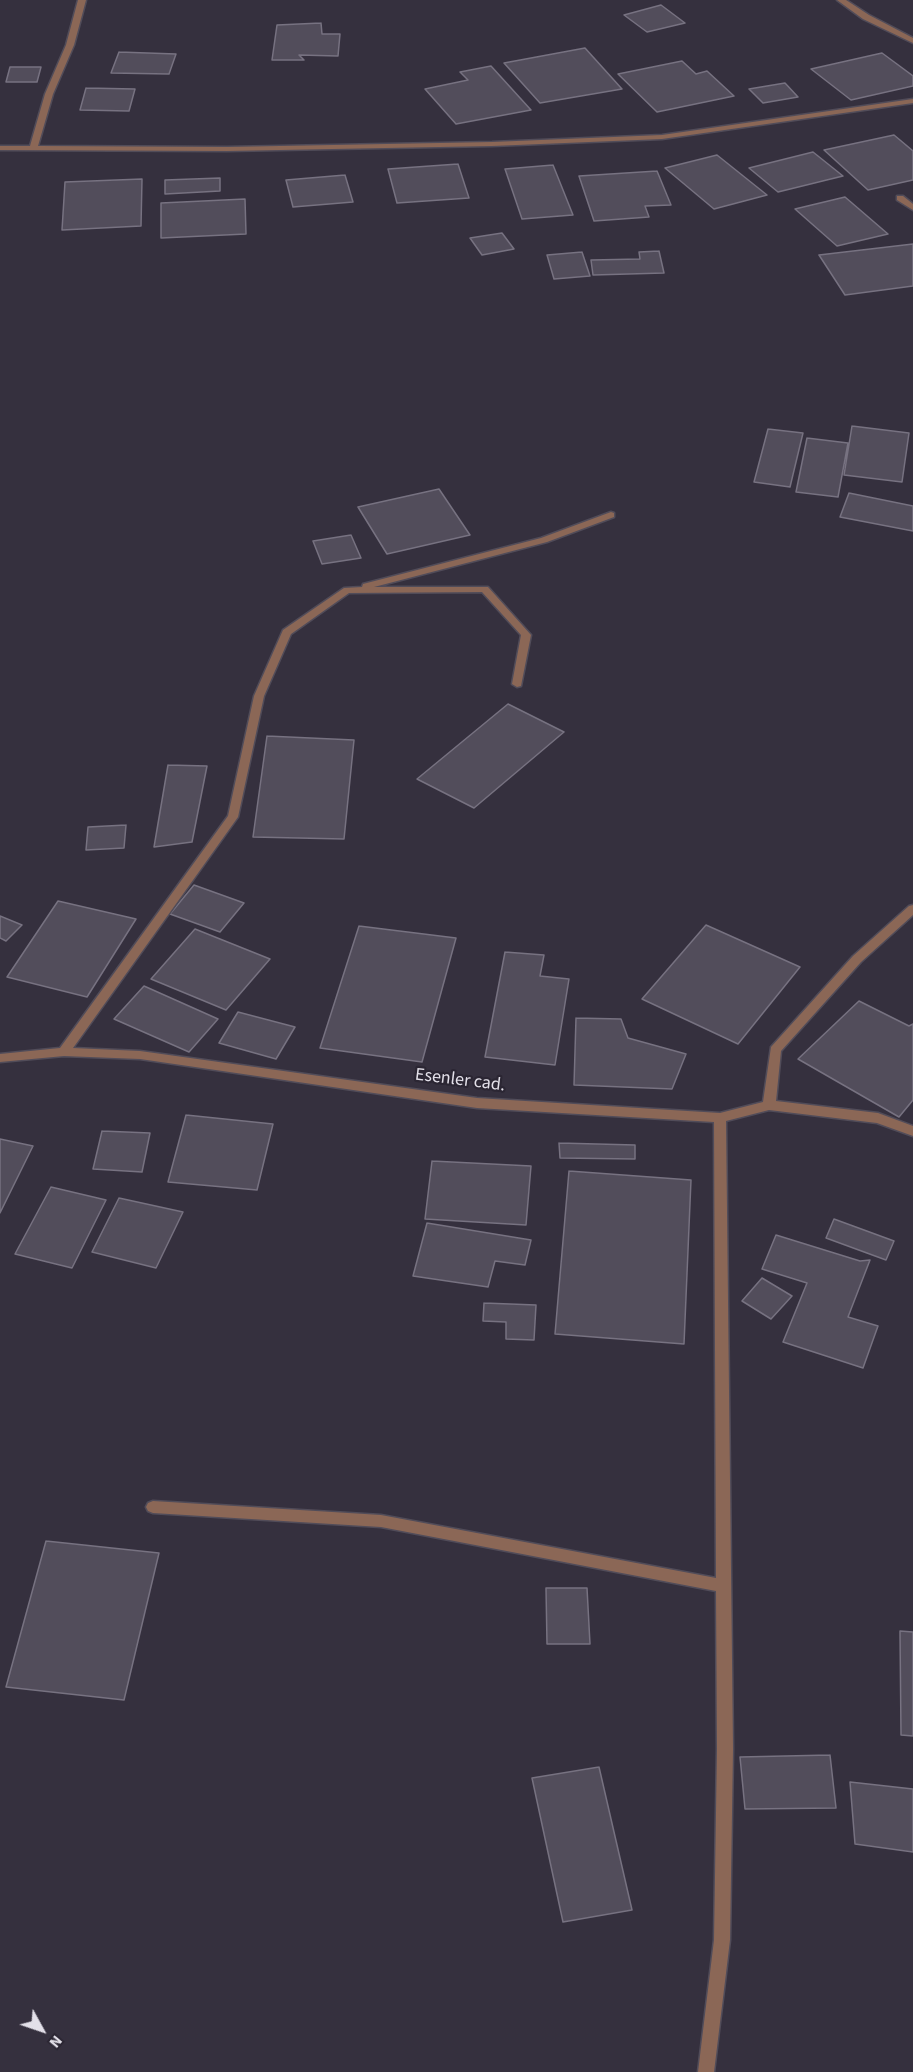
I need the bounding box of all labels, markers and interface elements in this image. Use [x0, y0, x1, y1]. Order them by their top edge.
street label: Esenler cad. [414, 1065, 506, 1097]
north arrow [12, 2000, 72, 2060]
text: N [44, 2030, 68, 2053]

